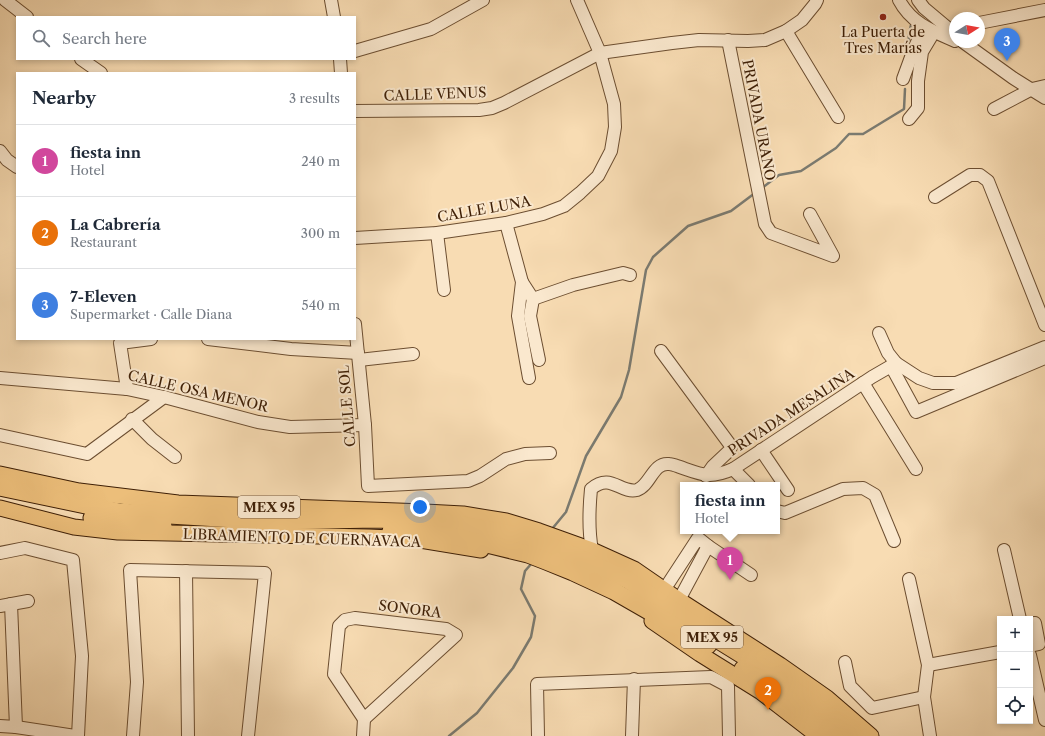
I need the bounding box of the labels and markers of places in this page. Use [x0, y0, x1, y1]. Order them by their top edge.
marker: La Puerta de Tres Marías [878, 12, 888, 22]
place label: La Puerta de Tres Marías [841, 23, 925, 57]
pin: 3 [994, 28, 1020, 61]
pin: 1 [717, 547, 743, 580]
pin: 2 [755, 677, 781, 710]

